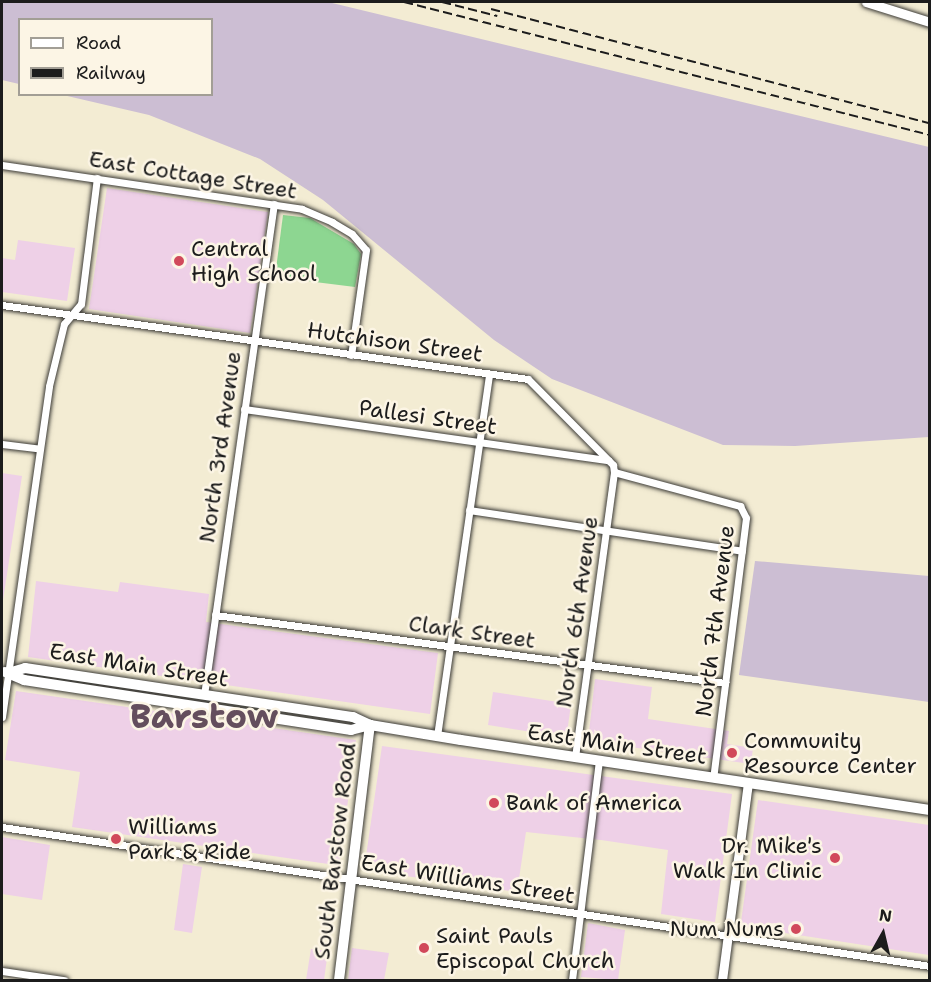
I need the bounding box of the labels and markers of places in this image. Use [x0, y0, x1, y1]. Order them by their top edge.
place label: Central High School [191, 235, 317, 286]
marker: Central High School [172, 254, 186, 268]
place label: Community Resource Center [744, 727, 917, 778]
marker: Community Resource Center [725, 746, 739, 760]
place label: Bank of America [506, 790, 681, 816]
marker: Bank of America [487, 796, 501, 810]
place label: Williams Park & Ride [128, 813, 251, 864]
marker: Williams Park & Ride [109, 832, 123, 846]
place label: Dr. Mike's Walk In Clinic [673, 832, 822, 884]
marker: Dr. Mike's Walk In Clinic [826, 849, 844, 867]
place label: Num Nums [669, 916, 784, 942]
place label: Saint Pauls Episcopal Church [436, 922, 614, 974]
marker: Num Nums [789, 922, 803, 936]
marker: Saint Pauls Episcopal Church [417, 941, 431, 955]

